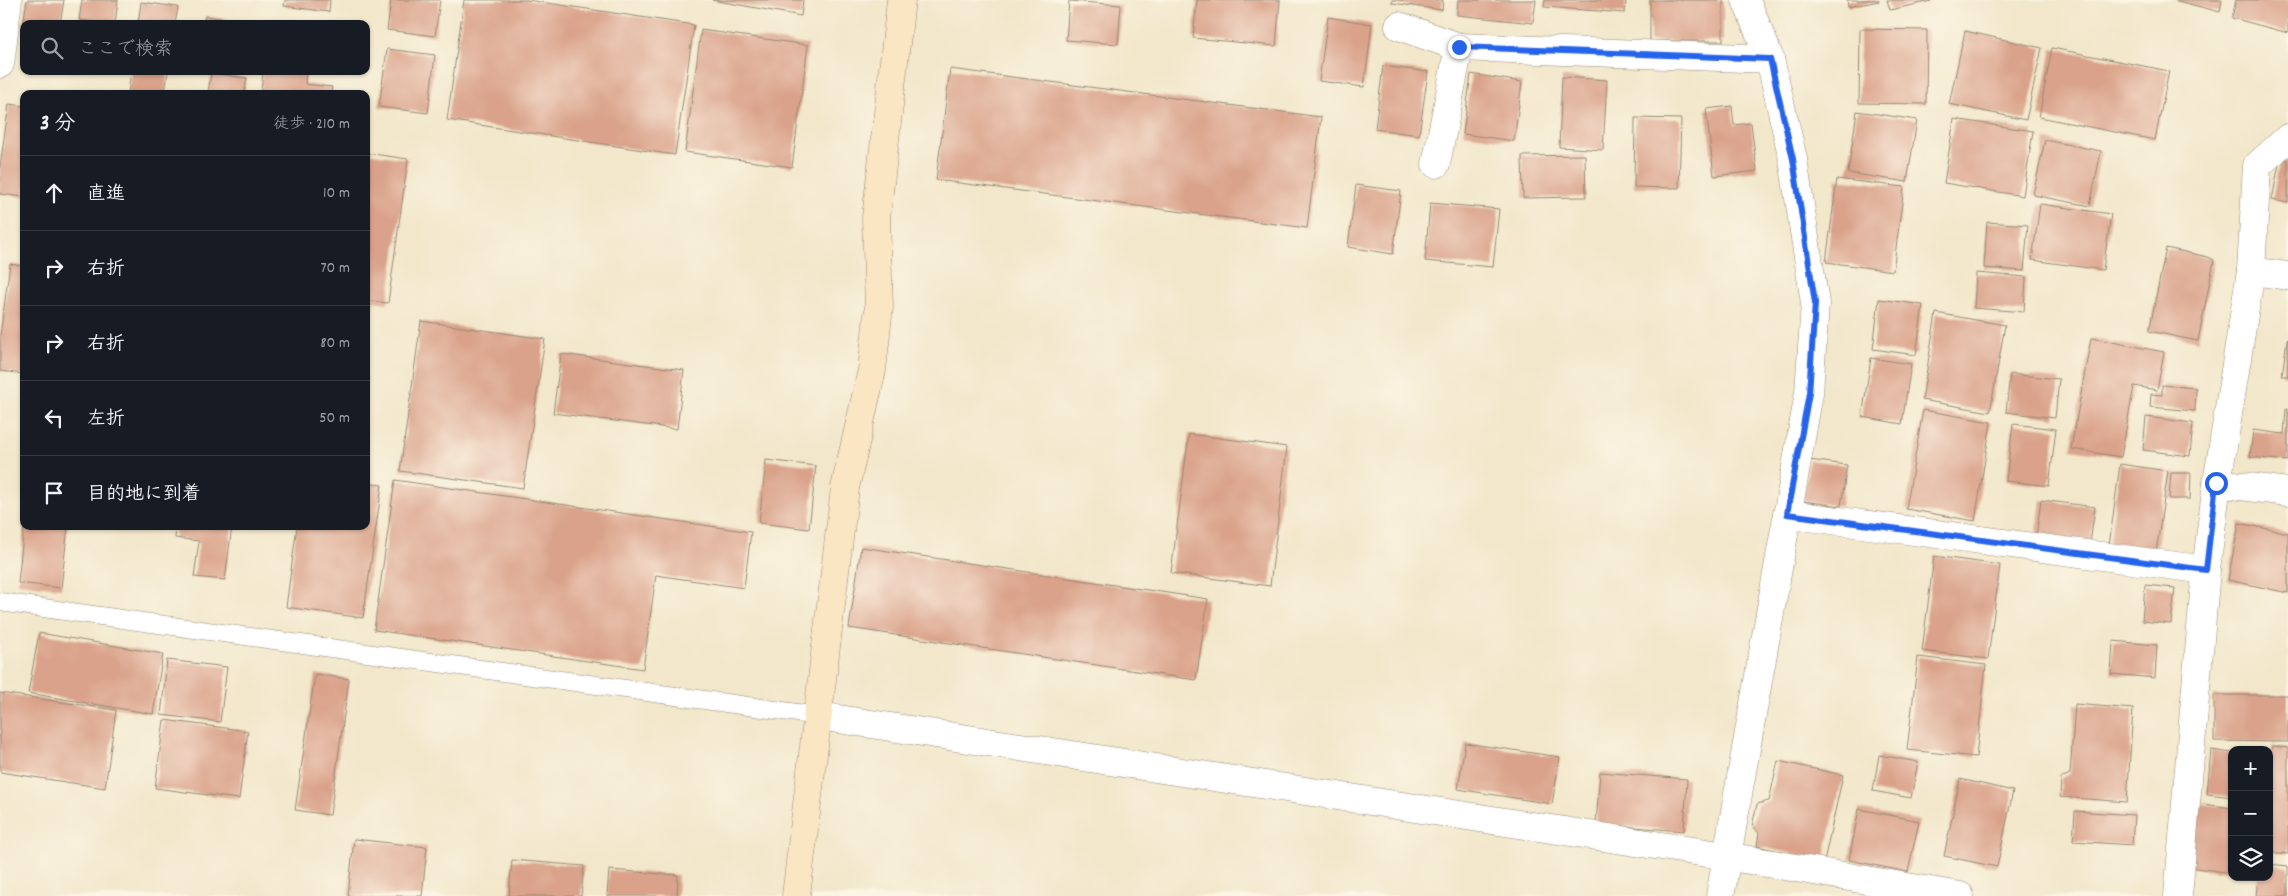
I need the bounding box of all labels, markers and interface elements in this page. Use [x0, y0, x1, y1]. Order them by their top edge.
search box [20, 20, 370, 75]
icon: search [38, 34, 66, 62]
route end [1448, 36, 1471, 59]
text: ここで検索 [78, 37, 173, 64]
text: 3 分 [40, 110, 75, 140]
text: 徒歩 · 210 m [273, 113, 350, 136]
icon: ahead [40, 179, 68, 207]
text: 直進 [87, 182, 125, 209]
text: 10 m [323, 182, 350, 205]
icon: right [40, 254, 68, 282]
text: 右折 [87, 257, 125, 284]
text: 70 m [320, 257, 350, 280]
icon: right [40, 329, 68, 357]
text: 右折 [87, 332, 125, 359]
text: 80 m [320, 332, 350, 355]
icon: left [40, 404, 68, 432]
text: 左折 [87, 407, 125, 434]
text: 50 m [319, 407, 350, 430]
route start [2205, 472, 2228, 495]
icon: arrive [40, 479, 68, 507]
text: 目的地に到着 [87, 482, 201, 509]
map controls [2228, 746, 2273, 881]
button: + [2228, 746, 2273, 791]
button: − [2228, 791, 2273, 836]
button: layers [2228, 836, 2273, 881]

